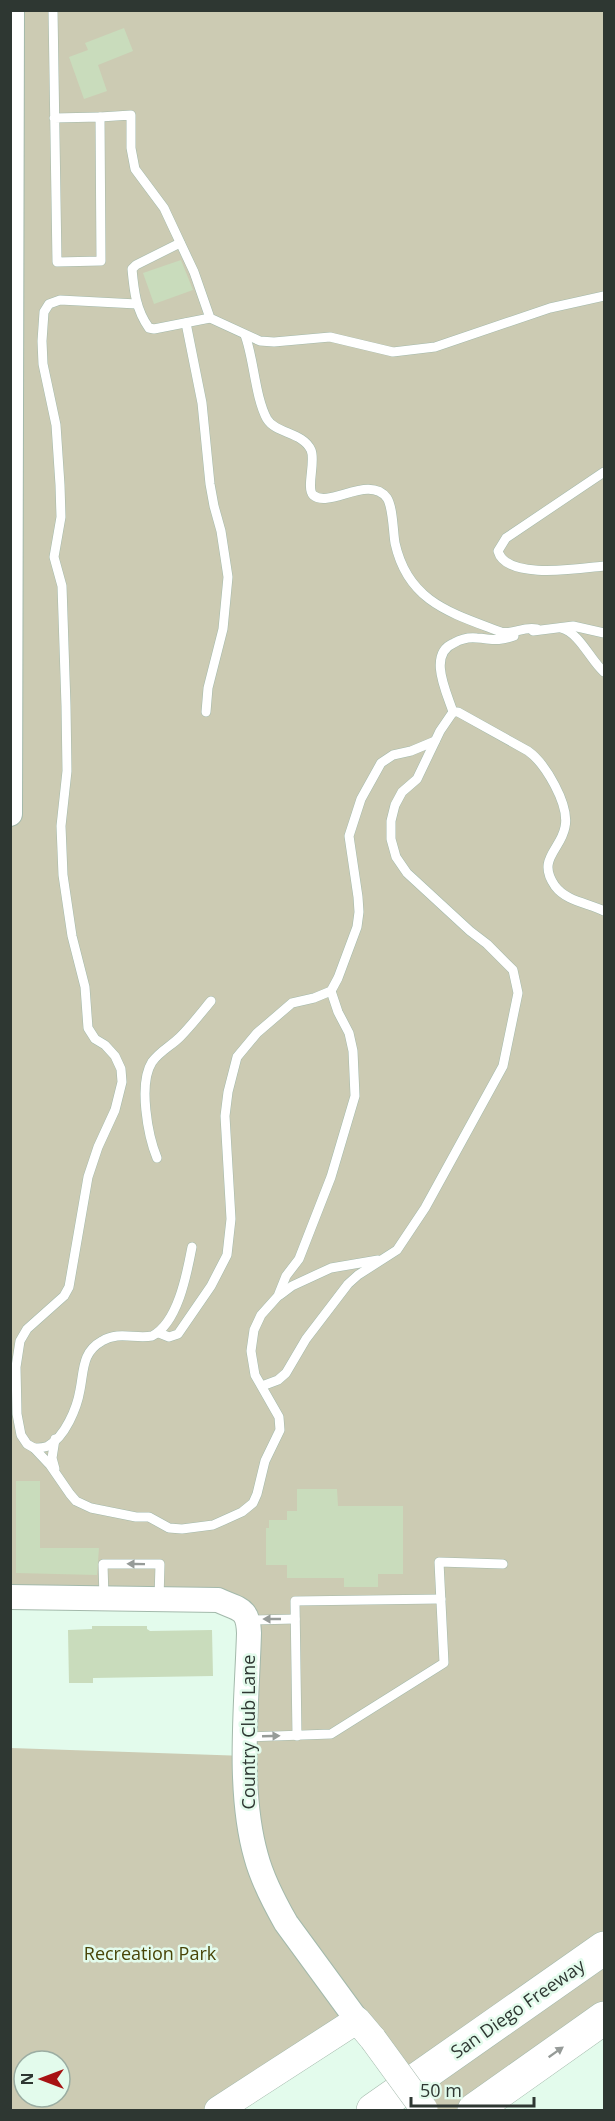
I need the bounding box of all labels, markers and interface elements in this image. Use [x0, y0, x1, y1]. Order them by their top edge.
one-way arrow [126, 1559, 145, 1569]
one-way arrow [262, 1614, 281, 1624]
street label: Country Club Lane [236, 1655, 260, 1809]
one-way arrow [262, 1732, 281, 1741]
park label: Recreation Park [84, 1941, 217, 1965]
street label: San Diego Freeway [446, 1952, 590, 2063]
one-way arrow [548, 2046, 564, 2058]
north arrow [12, 2049, 72, 2109]
scale bar [411, 2070, 534, 2108]
text: N [16, 2072, 38, 2086]
text: 50 m [420, 2078, 462, 2102]

